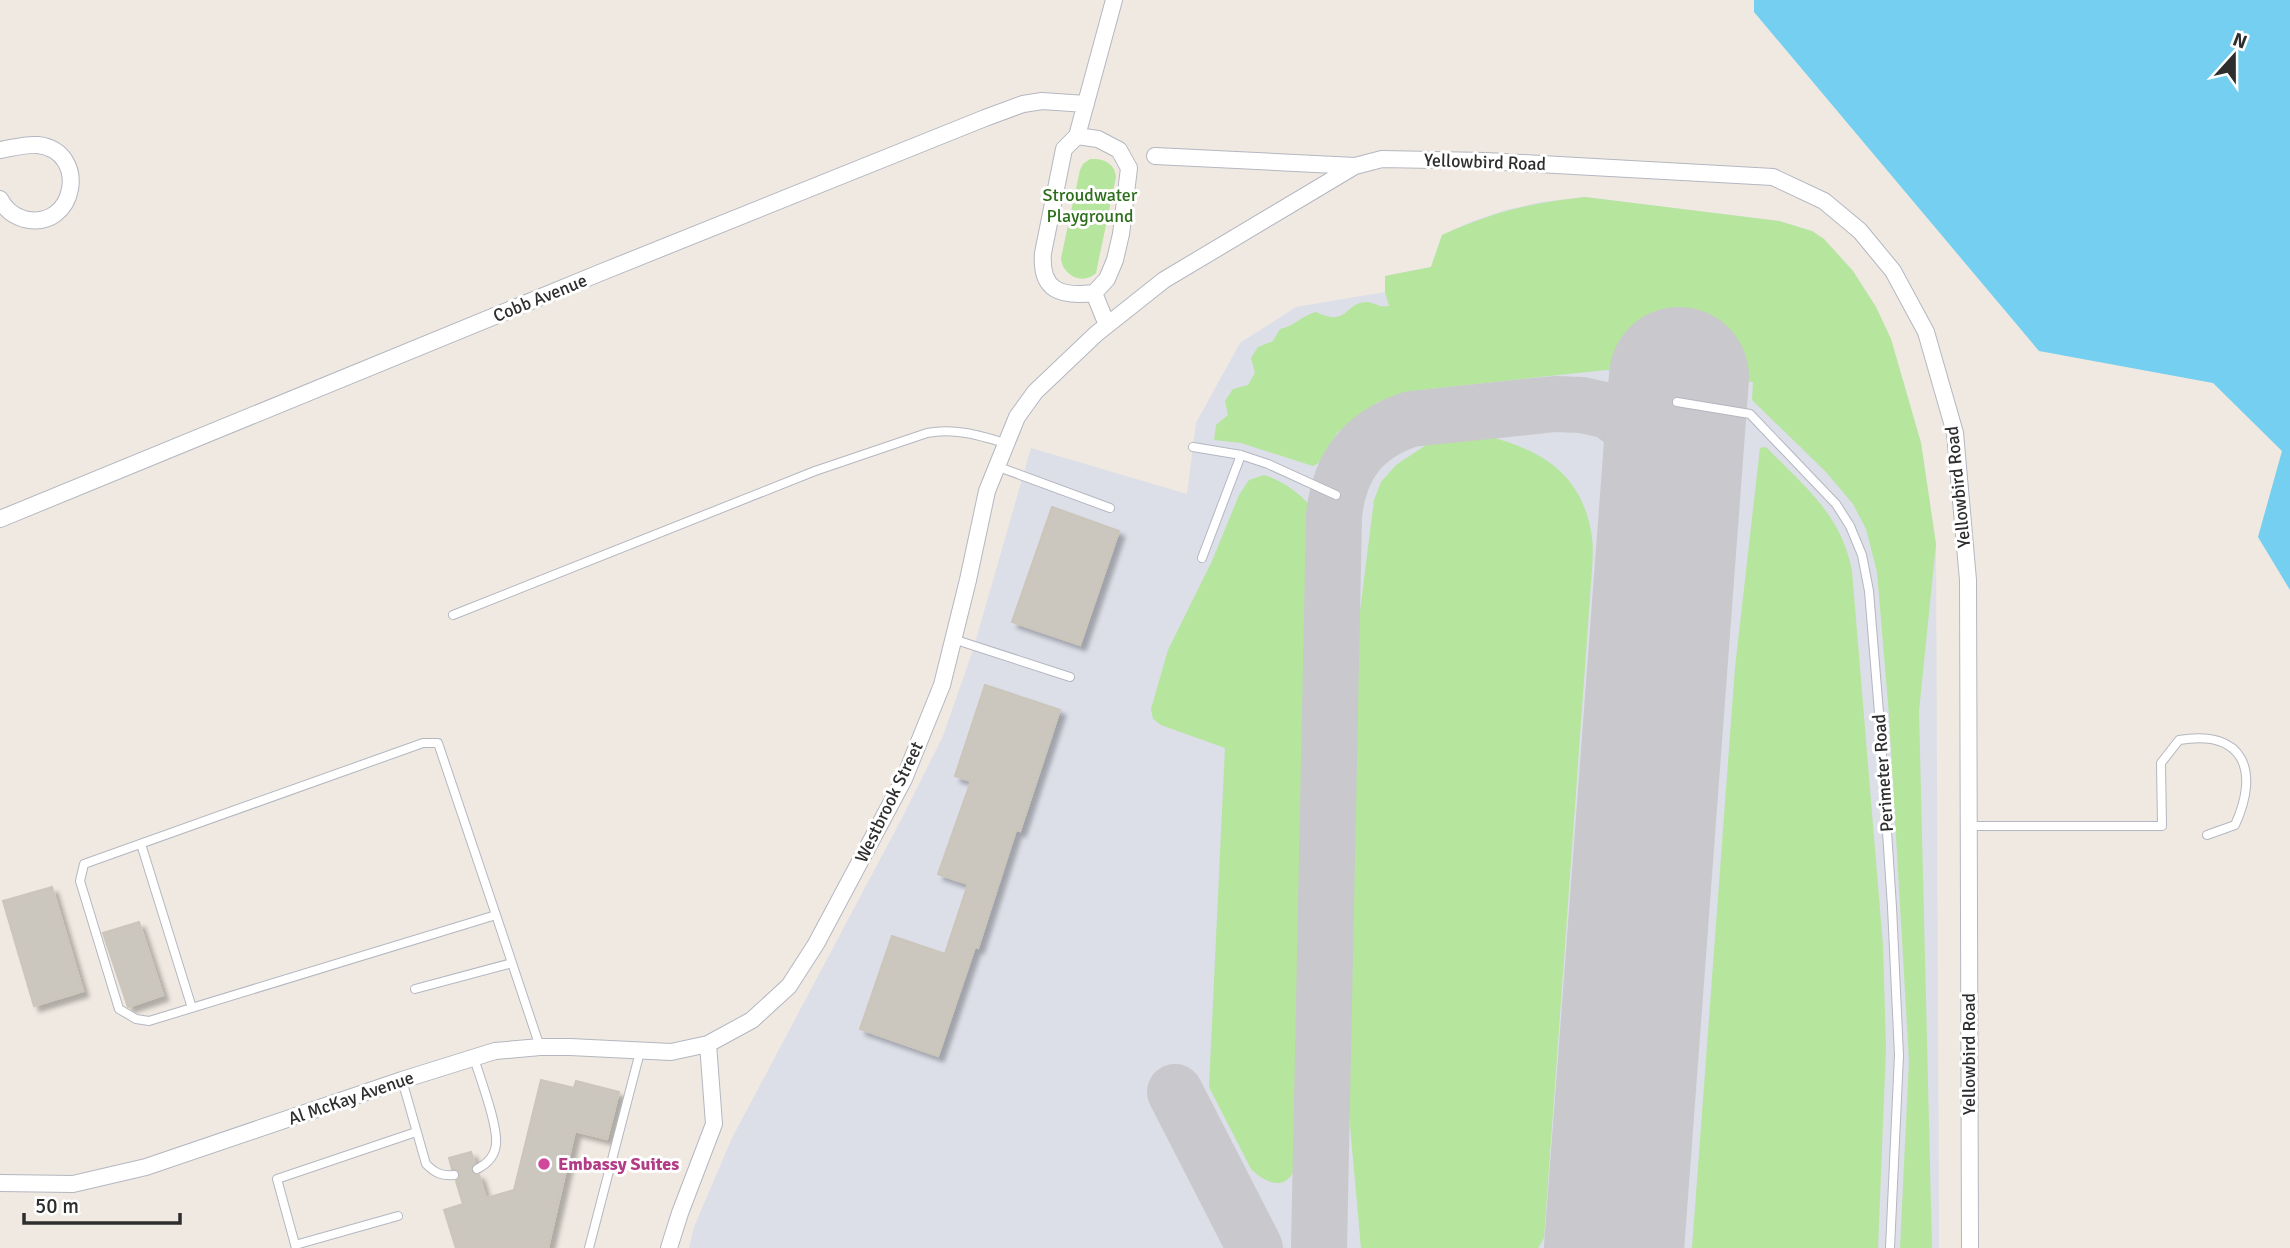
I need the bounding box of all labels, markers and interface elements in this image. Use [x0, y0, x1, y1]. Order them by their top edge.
north arrow [2199, 21, 2269, 91]
text: N [2229, 27, 2250, 55]
street label: Yellowbird Road [1424, 149, 1546, 175]
park label: Stroudwater Playground [1043, 184, 1138, 227]
street label: Cobb Avenue [490, 269, 590, 327]
street label: Yellowbird Road [1941, 425, 1975, 549]
street label: Perimeter Road [1868, 713, 1898, 833]
street label: Westbrook Street [850, 738, 928, 866]
street label: Yellowbird Road [1958, 993, 1980, 1115]
street label: Al McKay Avenue [285, 1066, 417, 1130]
place label: Embassy Suites [558, 1153, 679, 1175]
marker: Embassy Suites [536, 1156, 552, 1172]
scale bar [24, 1182, 180, 1226]
text: 50 m [35, 1193, 79, 1219]

